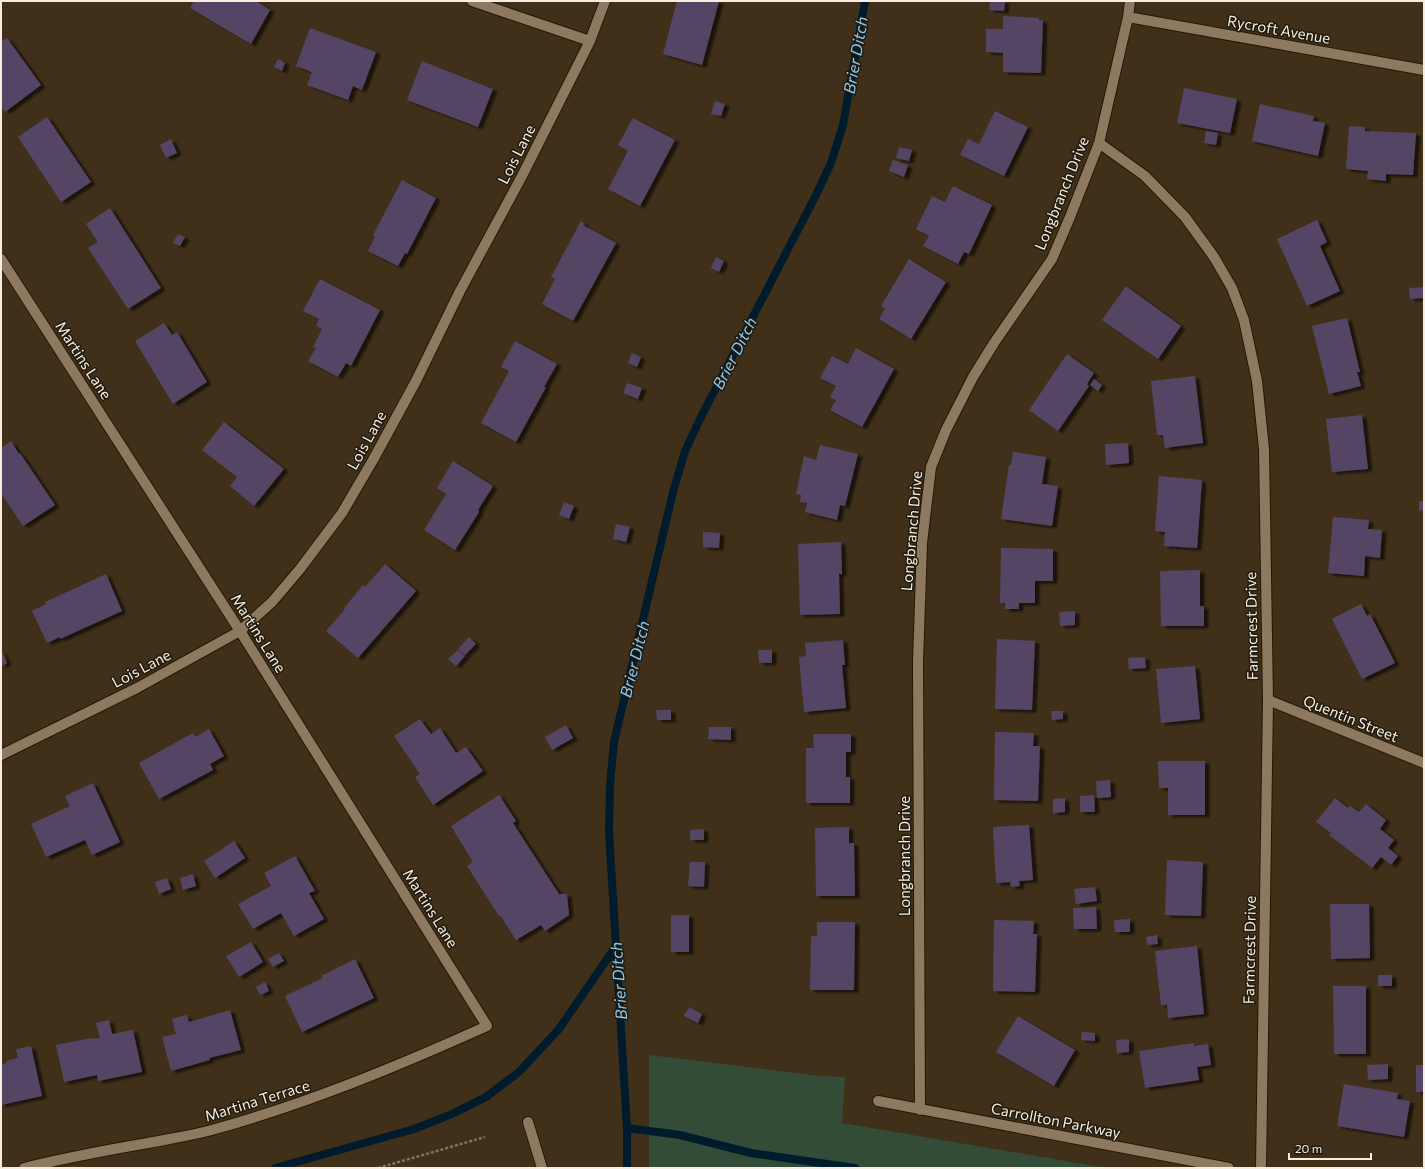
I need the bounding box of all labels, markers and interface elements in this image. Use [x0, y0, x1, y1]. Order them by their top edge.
street label: Rycroft Avenue [1226, 11, 1332, 47]
water label: Brier Ditch [839, 15, 871, 95]
street label: Lois Lane [493, 121, 539, 187]
street label: Longbranch Drive [1030, 134, 1092, 252]
water label: Brier Ditch [708, 314, 760, 392]
street label: Martins Lane [52, 318, 116, 402]
street label: Lois Lane [343, 408, 389, 472]
street label: Longbranch Drive [897, 470, 925, 592]
street label: Farmcrest Drive [1241, 572, 1261, 680]
street label: Martins Lane [228, 590, 290, 676]
water label: Brier Ditch [615, 619, 653, 699]
street label: Lois Lane [108, 645, 174, 691]
street label: Quentin Street [1301, 691, 1401, 745]
street label: Longbranch Drive [895, 796, 913, 916]
street label: Martins Lane [400, 865, 462, 951]
street label: Farmcrest Drive [1239, 896, 1259, 1004]
water label: Brier Ditch [606, 941, 630, 1021]
street label: Martina Terrace [202, 1075, 312, 1125]
street label: Carrollton Parkway [990, 1099, 1123, 1141]
scale bar [1289, 1135, 1371, 1161]
text: 20 m [1295, 1141, 1322, 1155]

